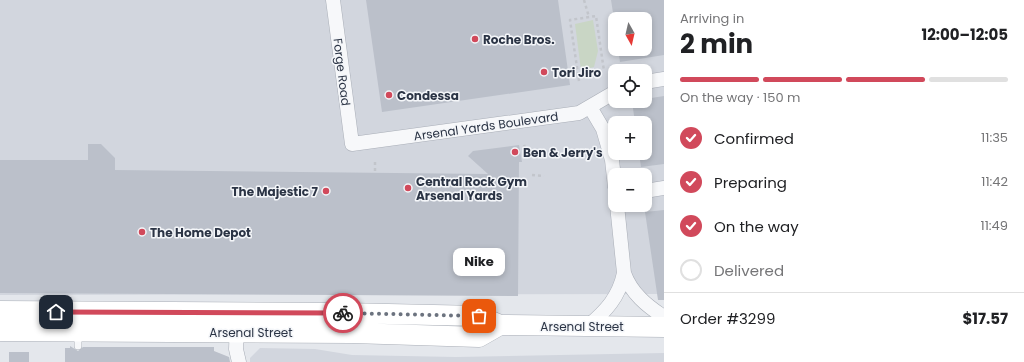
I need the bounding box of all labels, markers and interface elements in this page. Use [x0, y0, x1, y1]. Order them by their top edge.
text: Arriving in [680, 9, 744, 28]
north arrow [608, 12, 652, 56]
map controls [608, 12, 652, 212]
text: 12:00–12:05 [922, 24, 1008, 45]
text: 2 min [680, 26, 753, 62]
place label: Roche Bros. [483, 31, 555, 48]
marker: Roche Bros. [470, 34, 480, 44]
street label: Forge Road [329, 37, 355, 107]
place label: Tori Jiro [552, 64, 602, 81]
button: locate [608, 64, 652, 108]
marker: Tori Jiro [539, 67, 549, 77]
place label: Condessa [397, 87, 459, 104]
text: On the way · 150 m [680, 88, 800, 107]
marker: Condessa [384, 90, 394, 100]
street label: Arsenal Yards Boulevard [413, 107, 559, 145]
button: + [608, 116, 652, 160]
icon: check [680, 127, 702, 149]
text: Confirmed [714, 128, 794, 149]
text: 11:35 [981, 128, 1008, 147]
place label: Ben & Jerry's [523, 144, 603, 161]
marker: Ben & Jerry's [510, 147, 520, 157]
button: − [608, 168, 652, 212]
icon: check [680, 171, 702, 193]
text: Preparing [714, 172, 787, 193]
text: 11:42 [981, 172, 1008, 191]
place label: Central Rock Gym Arsenal Yards [416, 173, 527, 204]
place label: The Majestic 7 [231, 183, 319, 200]
marker: Central Rock Gym Arsenal Yards [403, 183, 413, 193]
marker: The Majestic 7 [321, 186, 331, 196]
icon: check [680, 215, 702, 237]
text: On the way [714, 216, 799, 237]
text: 11:49 [981, 216, 1008, 235]
place label: The Home Depot [150, 224, 251, 241]
marker: The Home Depot [137, 227, 147, 237]
callout: Nike [453, 248, 505, 276]
text: Nike [464, 252, 494, 271]
text: Delivered [714, 260, 784, 281]
courier [323, 293, 363, 333]
pin [39, 295, 73, 329]
pin [462, 299, 496, 333]
icon: home [45, 301, 67, 323]
icon: bike [332, 302, 354, 324]
icon: bag [468, 305, 490, 327]
text: Order #3299 [680, 308, 775, 329]
text: $17.57 [962, 308, 1008, 329]
street label: Arsenal Street [540, 318, 624, 335]
street label: Arsenal Street [209, 324, 293, 341]

